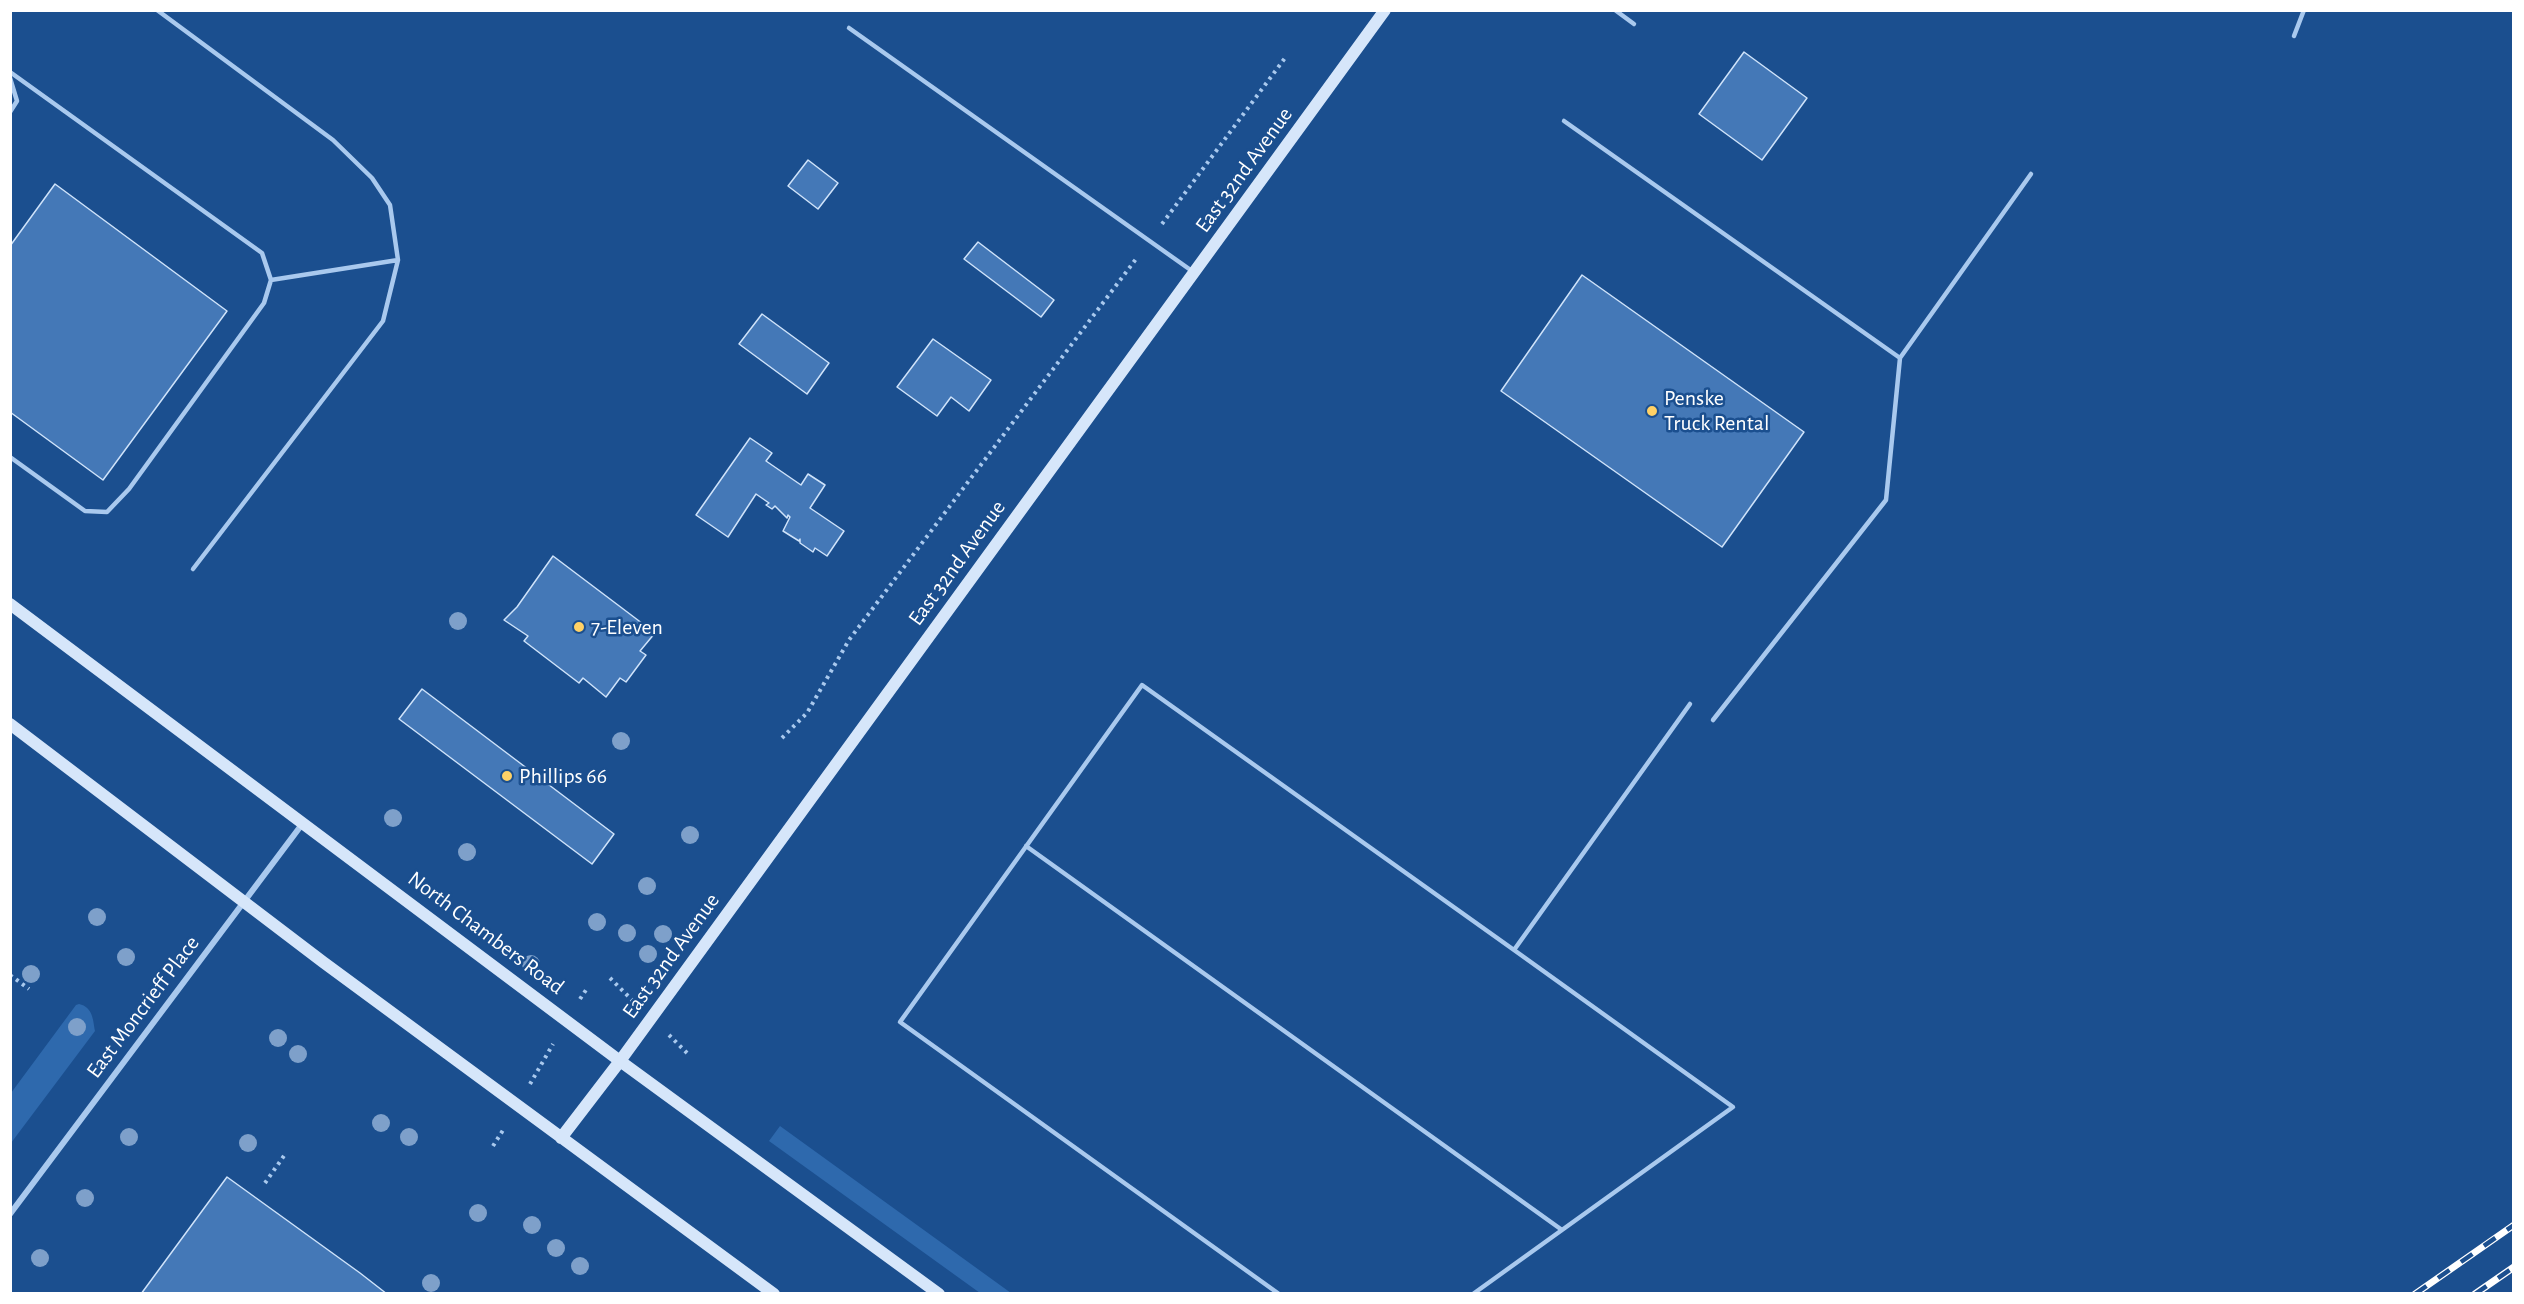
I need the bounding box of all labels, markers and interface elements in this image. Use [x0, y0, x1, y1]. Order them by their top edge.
street label: East 32nd Avenue [1190, 102, 1298, 238]
place label: Penske Truck Rental [1664, 385, 1769, 436]
marker: Penske Truck Rental [1645, 404, 1659, 418]
street label: East 32nd Avenue [903, 495, 1011, 631]
place label: 7-Eleven [591, 614, 663, 640]
marker: 7-Eleven [572, 620, 586, 634]
place label: Phillips 66 [519, 763, 607, 789]
marker: Phillips 66 [500, 769, 514, 783]
street label: North Chambers Road [403, 866, 569, 1000]
street label: East 32nd Avenue [617, 888, 725, 1024]
street label: East Moncrieff Place [81, 931, 205, 1083]

